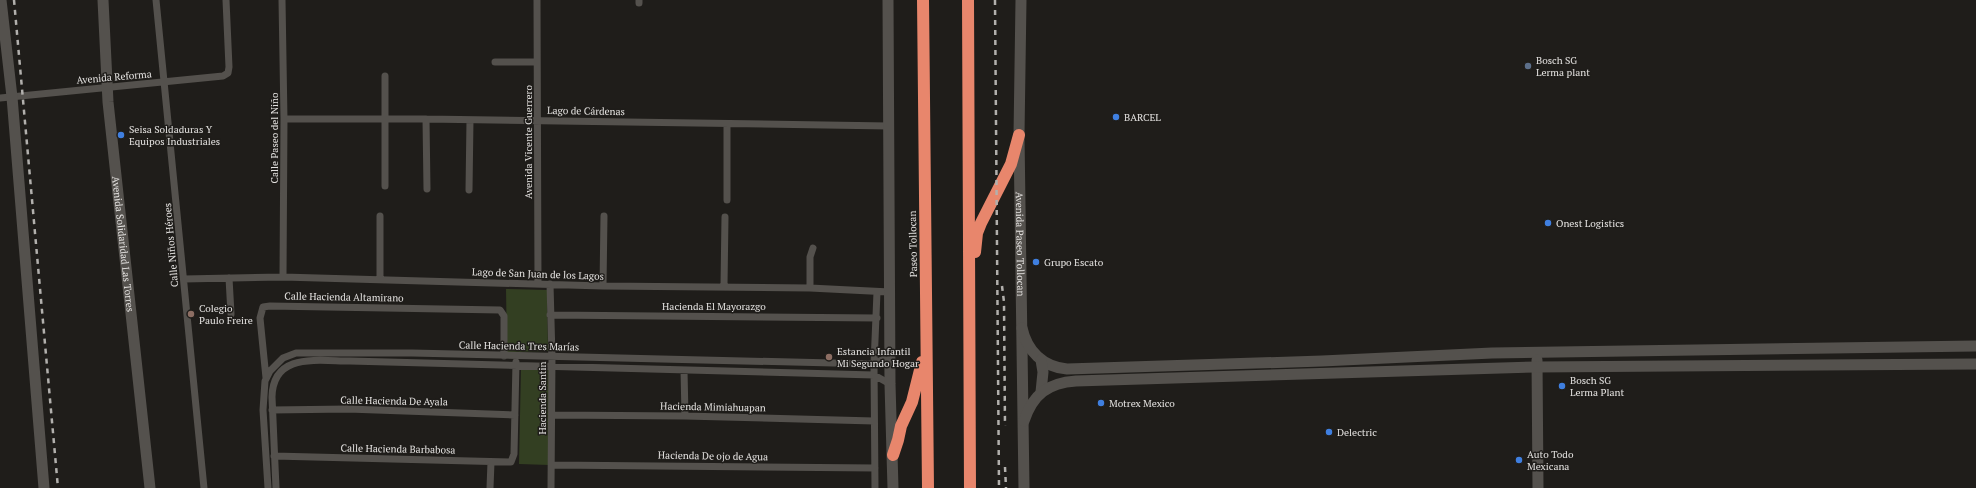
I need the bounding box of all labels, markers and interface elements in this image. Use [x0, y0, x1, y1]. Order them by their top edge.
place label: Bosch SG Lerma plant [1536, 54, 1590, 79]
marker: Bosch SG Lerma plant [1523, 61, 1533, 71]
street label: Avenida Reforma [76, 67, 152, 87]
street label: Avenida Vicente Guerrero [522, 85, 535, 199]
street label: Calle Paseo del Niño [268, 92, 281, 184]
street label: Lago de Cárdenas [547, 104, 625, 118]
place label: BARCEL [1124, 111, 1161, 124]
marker: BARCEL [1111, 112, 1121, 122]
place label: Seisa Soldaduras Y Equipos Industriales [129, 123, 220, 148]
marker: Seisa Soldaduras Y Equipos Industriales [116, 130, 126, 140]
street label: Avenida Solidaridad Las Torres [110, 175, 137, 313]
street label: Avenida Paseo Tollocan [1013, 191, 1028, 296]
street label: Calle Niños Héroes [161, 202, 181, 288]
street label: Paseo Tollocan [906, 211, 920, 277]
place label: Onest Logistics [1556, 217, 1624, 230]
marker: Onest Logistics [1543, 218, 1553, 228]
place label: Grupo Escato [1044, 256, 1104, 269]
marker: Grupo Escato [1031, 257, 1041, 267]
street label: Lago de San Juan de los Lagos [472, 265, 604, 283]
street label: Calle Hacienda Altamirano [284, 289, 404, 305]
street label: Hacienda El Mayorazgo [662, 300, 766, 313]
place label: Colegio Paulo Freire [199, 302, 253, 327]
marker: Colegio Paulo Freire [186, 309, 196, 319]
street label: Calle Hacienda Tres Marías [459, 338, 579, 354]
place label: Estancia Infantil Mi Segundo Hogar [837, 345, 919, 370]
marker: Estancia Infantil Mi Segundo Hogar [824, 352, 834, 362]
street label: Hacienda Santin [536, 361, 549, 435]
place label: Bosch SG Lerma Plant [1570, 374, 1624, 399]
marker: Bosch SG Lerma Plant [1557, 381, 1567, 391]
street label: Calle Hacienda De Ayala [340, 394, 448, 408]
place label: Motrex Mexico [1109, 397, 1175, 410]
marker: Motrex Mexico [1096, 398, 1106, 408]
street label: Hacienda Mimiahuapan [660, 400, 766, 414]
place label: Delectric [1337, 426, 1377, 439]
marker: Delectric [1324, 427, 1334, 437]
street label: Calle Hacienda Barbabosa [340, 441, 456, 457]
place label: Auto Todo Mexicana [1527, 448, 1574, 473]
street label: Hacienda De ojo de Agua [658, 449, 768, 463]
marker: Auto Todo Mexicana [1514, 455, 1524, 465]

